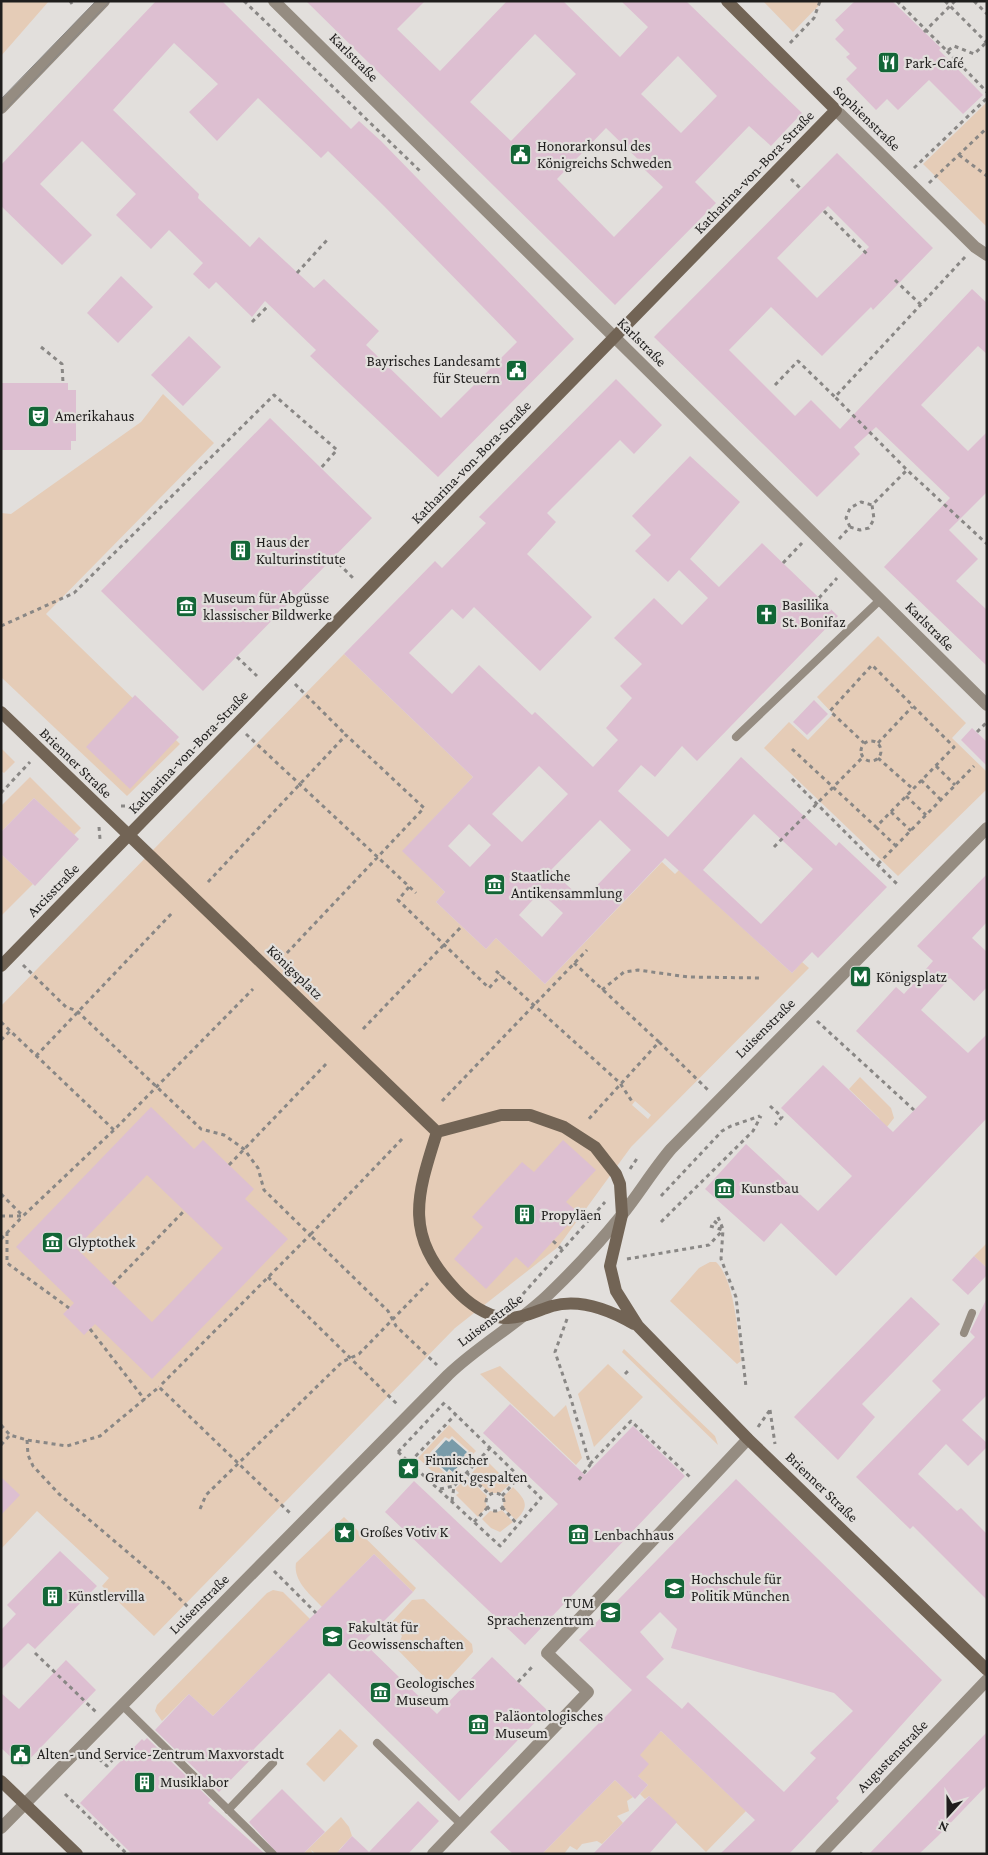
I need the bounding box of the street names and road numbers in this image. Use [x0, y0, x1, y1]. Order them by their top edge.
street label: Karlstraße [326, 29, 382, 85]
street label: Sophienstraße [830, 82, 904, 155]
street label: Katharina-von-Bora-Straße [691, 107, 817, 237]
street label: Karlstraße [614, 314, 670, 370]
street label: Katharina-von-Bora-Straße [408, 397, 534, 527]
street label: Karlstraße [902, 598, 958, 654]
street label: Katharina-von-Bora-Straße [125, 687, 251, 817]
street label: Brienner Straße [37, 725, 116, 802]
street label: Arcisstraße [24, 860, 82, 920]
street label: Königsplatz [263, 942, 326, 1003]
street label: Luisenstraße [732, 995, 798, 1061]
street label: Luisenstraße [454, 1290, 526, 1350]
street label: Brienner Straße [783, 1449, 862, 1526]
street label: Luisenstraße [166, 1571, 232, 1637]
street label: Augustenstraße [853, 1716, 932, 1796]

